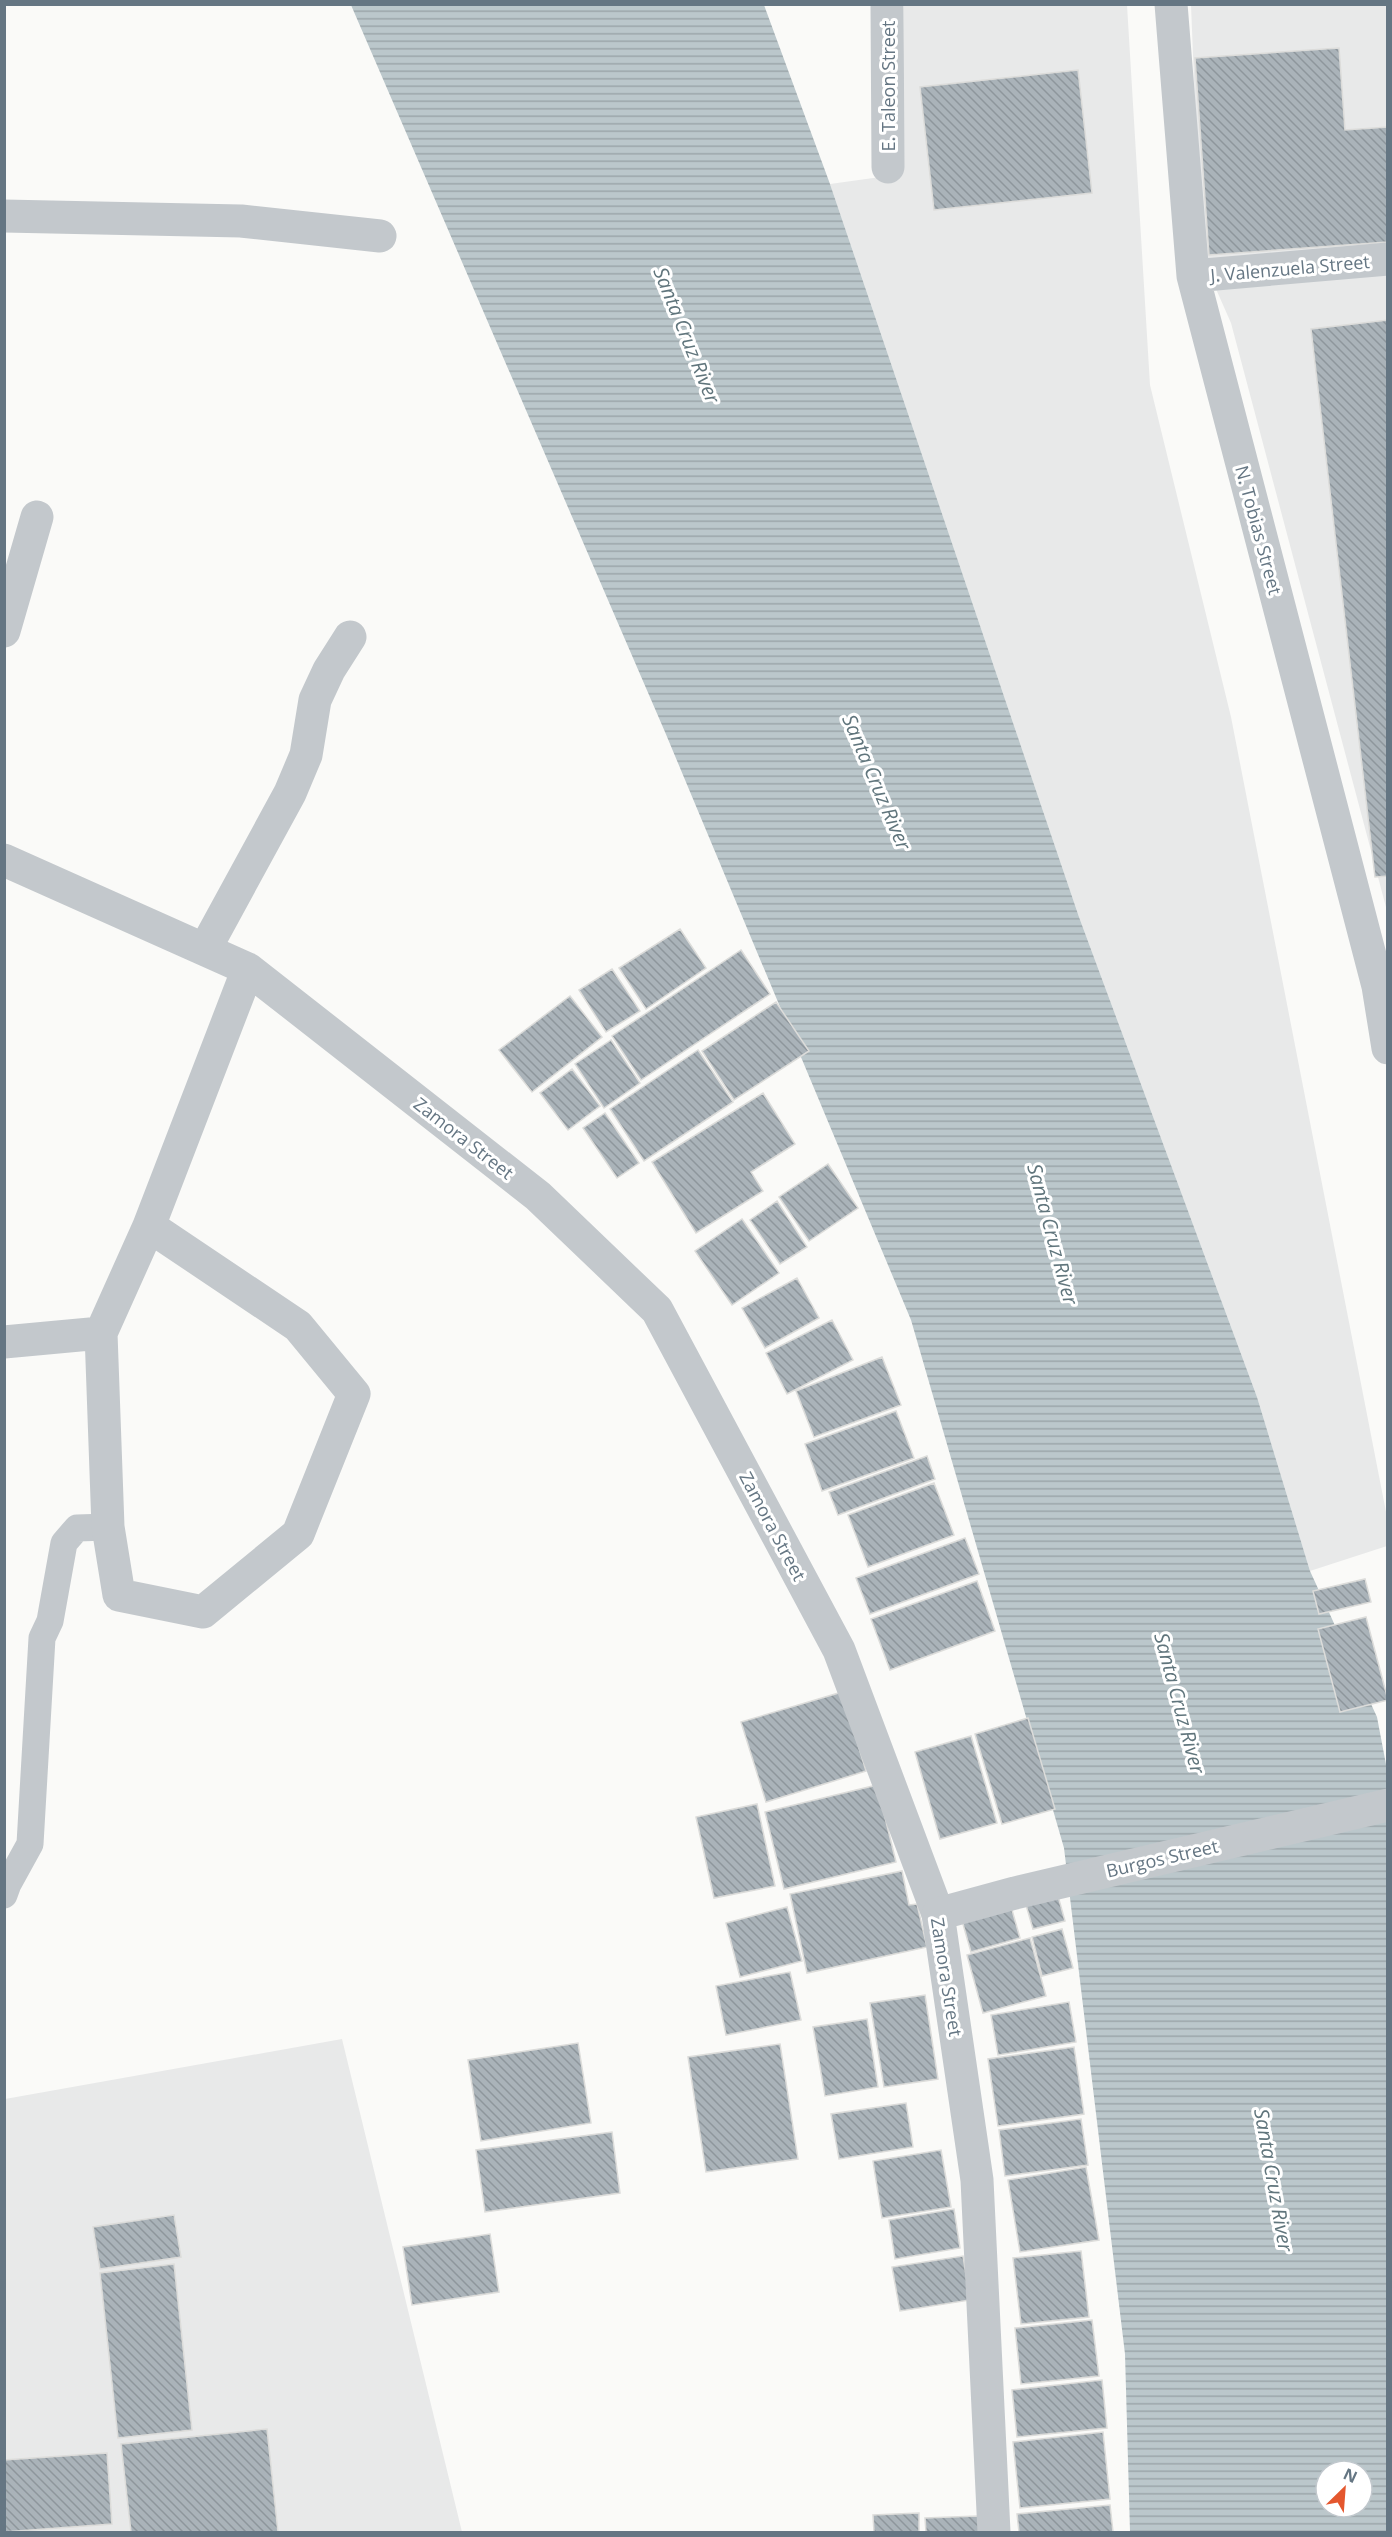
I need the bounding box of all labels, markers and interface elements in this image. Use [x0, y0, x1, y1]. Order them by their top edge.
street label: E. Taleon Street [876, 21, 900, 151]
street label: J. Valenzuela Street [1207, 249, 1371, 287]
water label: Santa Cruz River [647, 263, 727, 408]
street label: N. Tobias Street [1230, 463, 1288, 597]
water label: Santa Cruz River [836, 710, 918, 855]
street label: Zamora Street [409, 1092, 519, 1184]
water label: Santa Cruz River [1021, 1161, 1085, 1308]
street label: Zamora Street [734, 1467, 812, 1585]
water label: Santa Cruz River [1148, 1630, 1212, 1777]
street label: Burgos Street [1104, 1833, 1220, 1883]
street label: Zamora Street [926, 1916, 968, 2038]
water label: Santa Cruz River [1248, 2106, 1300, 2255]
north arrow [1314, 2459, 1374, 2519]
text: N [1340, 2463, 1361, 2488]

